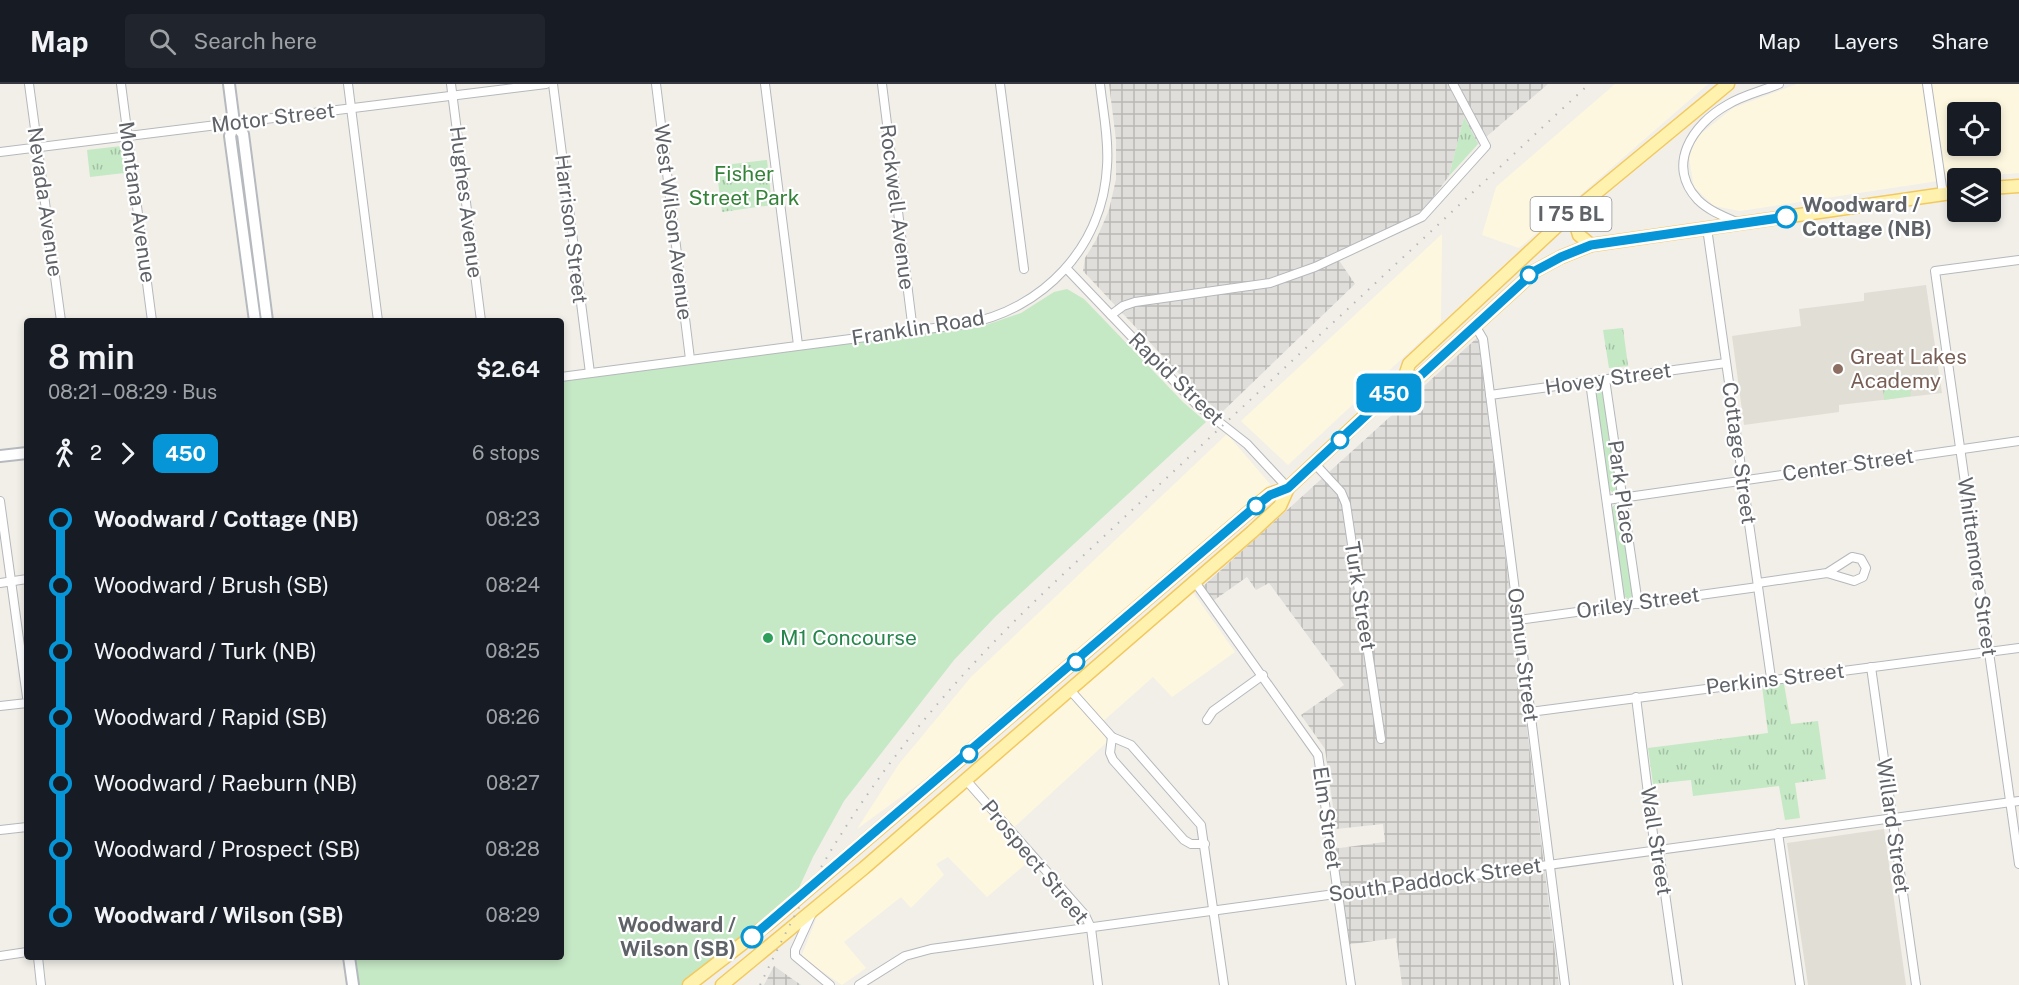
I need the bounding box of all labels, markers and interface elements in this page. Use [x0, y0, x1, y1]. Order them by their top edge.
search box [125, 14, 545, 68]
text: Map [30, 25, 89, 58]
icon: search [146, 25, 179, 58]
text: Search here [194, 28, 317, 54]
text: Map [1758, 29, 1801, 54]
text: Layers [1834, 29, 1898, 54]
text: Share [1931, 29, 1989, 54]
street label: Motor Street [210, 98, 336, 137]
map controls [1947, 102, 2001, 222]
button: locate [1947, 102, 2001, 156]
street label: Montana Avenue [114, 120, 161, 284]
street label: West Wilson Avenue [649, 122, 698, 321]
street label: Rockwell Avenue [875, 123, 920, 291]
street label: Hughes Avenue [445, 124, 488, 279]
street label: Nevada Avenue [23, 126, 68, 278]
street label: Harrison Street [550, 153, 593, 305]
park label: Fisher Street Park [688, 161, 800, 210]
button: layers [1947, 168, 2001, 222]
place label: Woodward / Cottage (NB) [1802, 192, 1932, 241]
road number: I 75 BL [1530, 197, 1612, 231]
marker: Woodward / Cottage (NB) [1775, 206, 1797, 228]
unlabelled marker [1520, 266, 1538, 284]
street label: Franklin Road [850, 305, 986, 350]
street label: Rapid Street [1124, 327, 1229, 430]
text: 8 min [48, 338, 135, 376]
place label: Great Lakes Academy [1850, 344, 1967, 393]
text: $2.64 [476, 356, 540, 382]
street label: Hovey Street [1543, 357, 1673, 400]
marker: Great Lakes Academy [1831, 362, 1845, 376]
line badge: 450 [1354, 374, 1424, 412]
text: 08:21 – 08:29 · Bus [48, 380, 217, 404]
street label: Cottage Street [1717, 380, 1762, 526]
text: 450 [1368, 381, 1410, 406]
unlabelled marker [1331, 431, 1349, 449]
icon: walk [48, 437, 81, 470]
icon: forward [111, 437, 144, 470]
street label: Park Place [1603, 439, 1642, 545]
text: 2 [90, 441, 102, 465]
text: 450 [165, 441, 206, 466]
text: 6 stops [472, 441, 540, 465]
street label: Center Street [1781, 443, 1915, 486]
street label: Whittemore Street [1953, 476, 2002, 658]
unlabelled marker [1247, 497, 1265, 515]
text: Woodward / Cottage (NB) [94, 506, 359, 532]
text: 08:23 [486, 507, 540, 531]
street label: Turk Street [1340, 540, 1381, 652]
text: Woodward / Brush (SB) [94, 572, 329, 598]
text: 08:24 [486, 573, 540, 597]
street label: Oriley Street [1575, 581, 1701, 624]
street label: Osmun Street [1503, 586, 1544, 723]
place label: M1 Concourse [780, 625, 917, 650]
marker: M1 Concourse [761, 631, 775, 645]
text: Woodward / Turk (NB) [94, 638, 317, 664]
text: 08:25 [485, 639, 540, 663]
unlabelled marker [1067, 653, 1085, 671]
street label: Perkins Street [1704, 658, 1846, 699]
text: Woodward / Rapid (SB) [94, 704, 328, 730]
text: 08:26 [486, 705, 540, 729]
unlabelled marker [960, 745, 978, 763]
street label: Willard Street [1872, 757, 1915, 895]
street label: Elm Street [1308, 765, 1347, 871]
text: Woodward / Raeburn (NB) [94, 770, 358, 796]
text: 08:27 [486, 771, 540, 795]
street label: Wall Street [1636, 785, 1677, 897]
street label: Prospect Street [976, 795, 1094, 929]
text: Woodward / Prospect (SB) [94, 836, 361, 862]
text: 08:28 [485, 837, 540, 861]
street label: South Paddock Street [1327, 852, 1543, 907]
text: Woodward / Wilson (SB) [94, 902, 344, 928]
text: 08:29 [486, 903, 540, 927]
place label: Woodward / Wilson (SB) [618, 912, 736, 961]
marker: Woodward / Wilson (SB) [741, 926, 763, 948]

